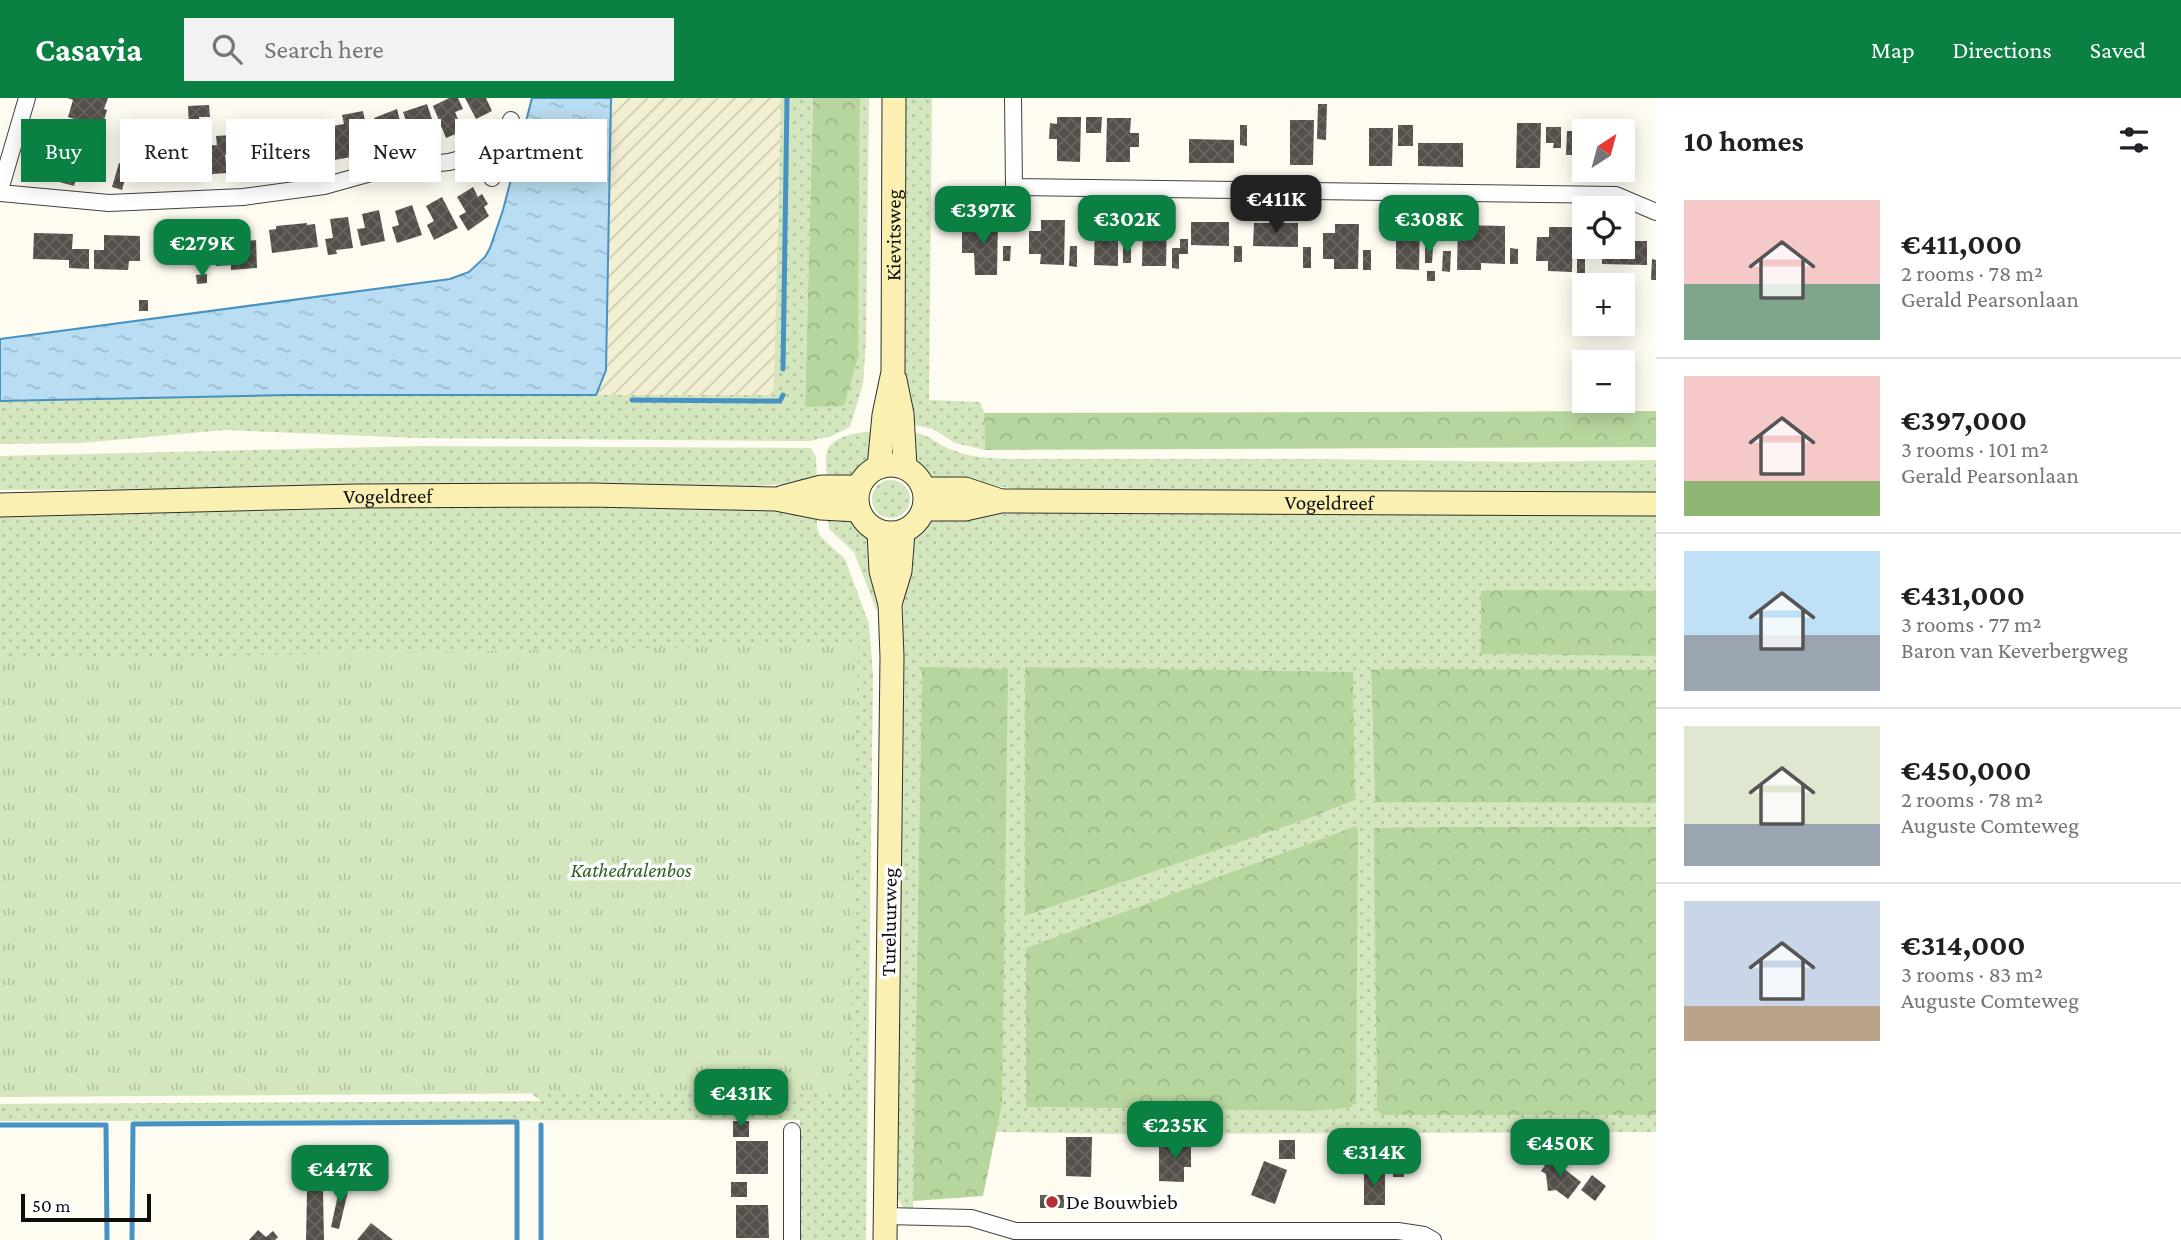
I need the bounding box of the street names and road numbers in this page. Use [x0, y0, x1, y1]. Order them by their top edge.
street label: Kievitsweg [881, 189, 906, 281]
street label: Vogeldreef [343, 484, 434, 508]
street label: Vogeldreef [1285, 490, 1376, 515]
street label: Tureluurweg [876, 867, 902, 977]

